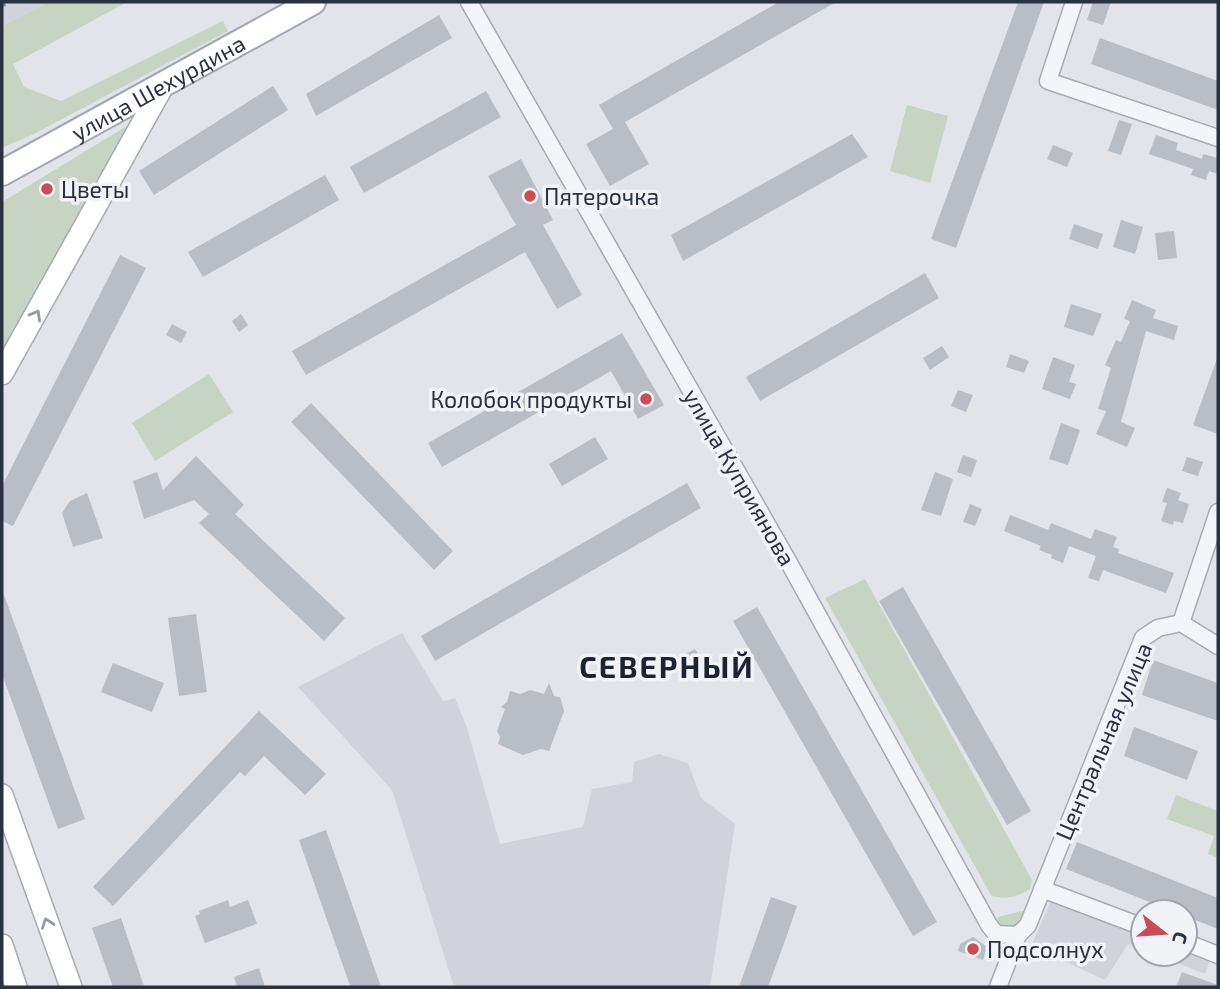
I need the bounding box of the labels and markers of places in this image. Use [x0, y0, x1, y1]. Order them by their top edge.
place label: Цветы [61, 175, 129, 203]
marker: Цветы [39, 181, 55, 197]
place label: Пятерочка [544, 182, 659, 210]
marker: Пятерочка [522, 188, 538, 204]
place label: Колобок продукты [430, 385, 632, 414]
marker: Колобок продукты [638, 391, 654, 407]
place label: Подсолнух [987, 935, 1103, 964]
marker: Подсолнух [965, 941, 981, 957]

